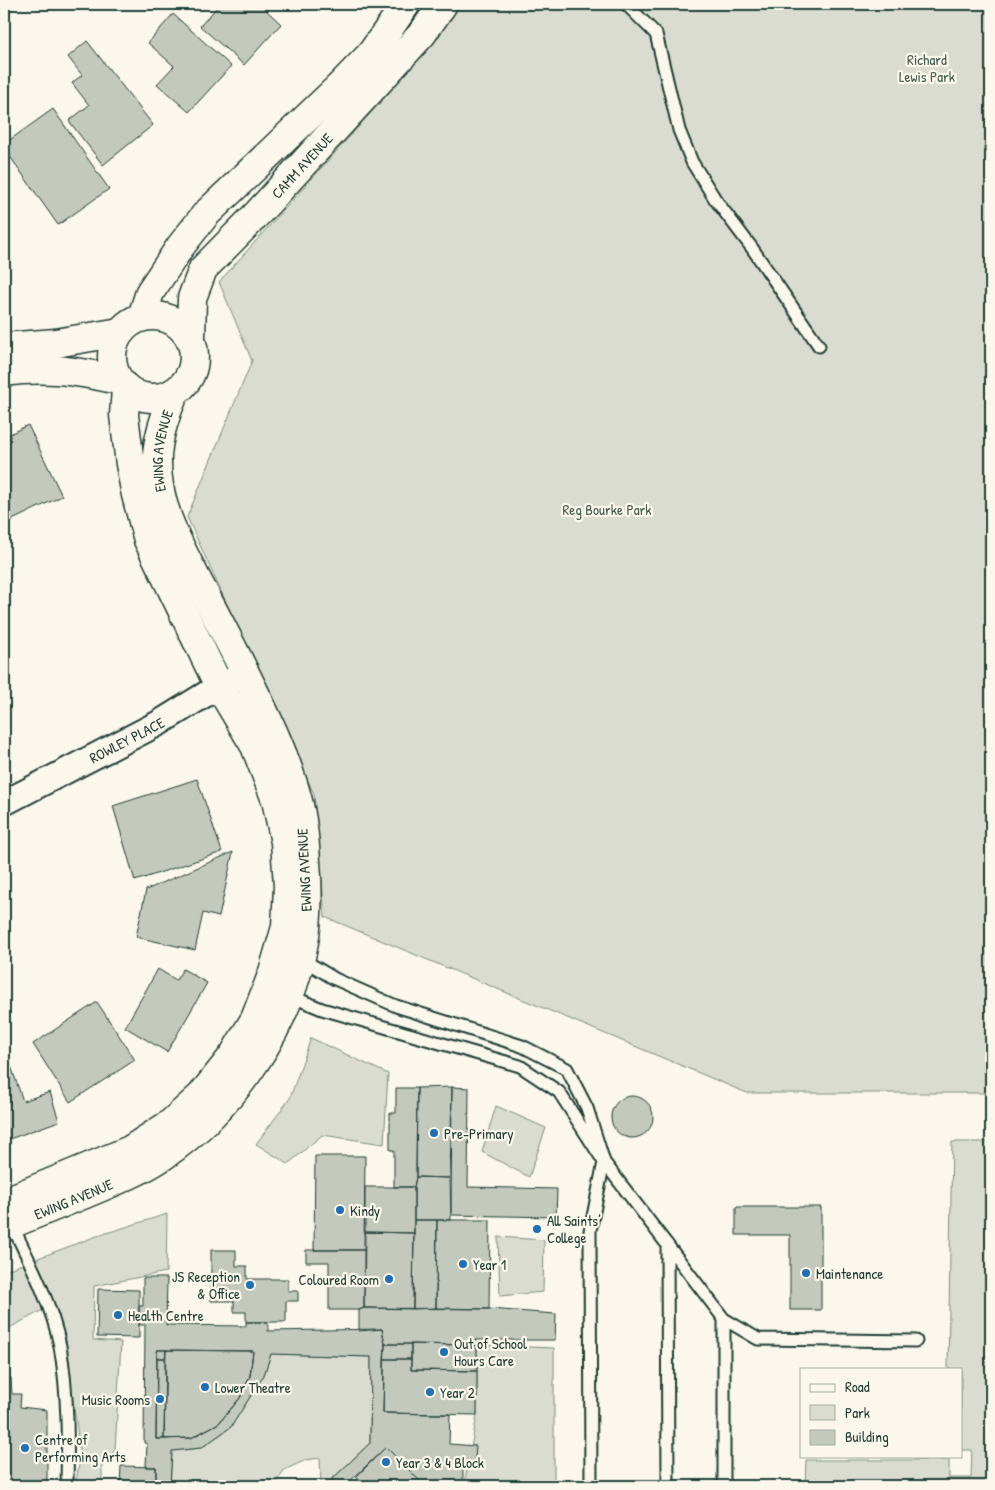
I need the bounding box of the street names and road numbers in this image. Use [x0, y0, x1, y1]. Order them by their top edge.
street label: CAMM AVENUE [266, 128, 337, 203]
street label: EWING AVENUE [146, 406, 178, 494]
street label: ROWLEY PLACE [85, 712, 169, 768]
street label: EWING AVENUE [291, 828, 317, 912]
street label: EWING AVENUE [31, 1173, 116, 1224]

